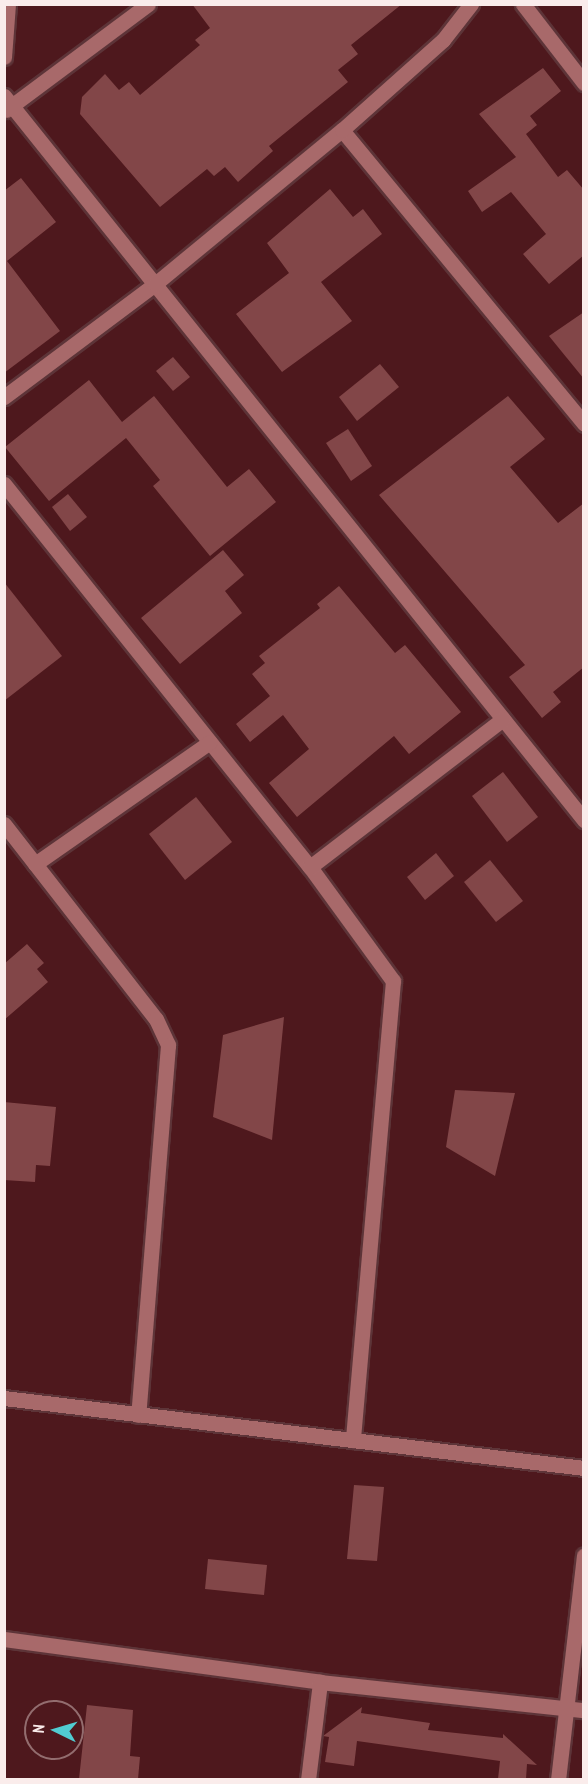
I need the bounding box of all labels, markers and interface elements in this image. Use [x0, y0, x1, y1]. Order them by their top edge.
north arrow [24, 1700, 84, 1760]
text: N [28, 1723, 48, 1734]

